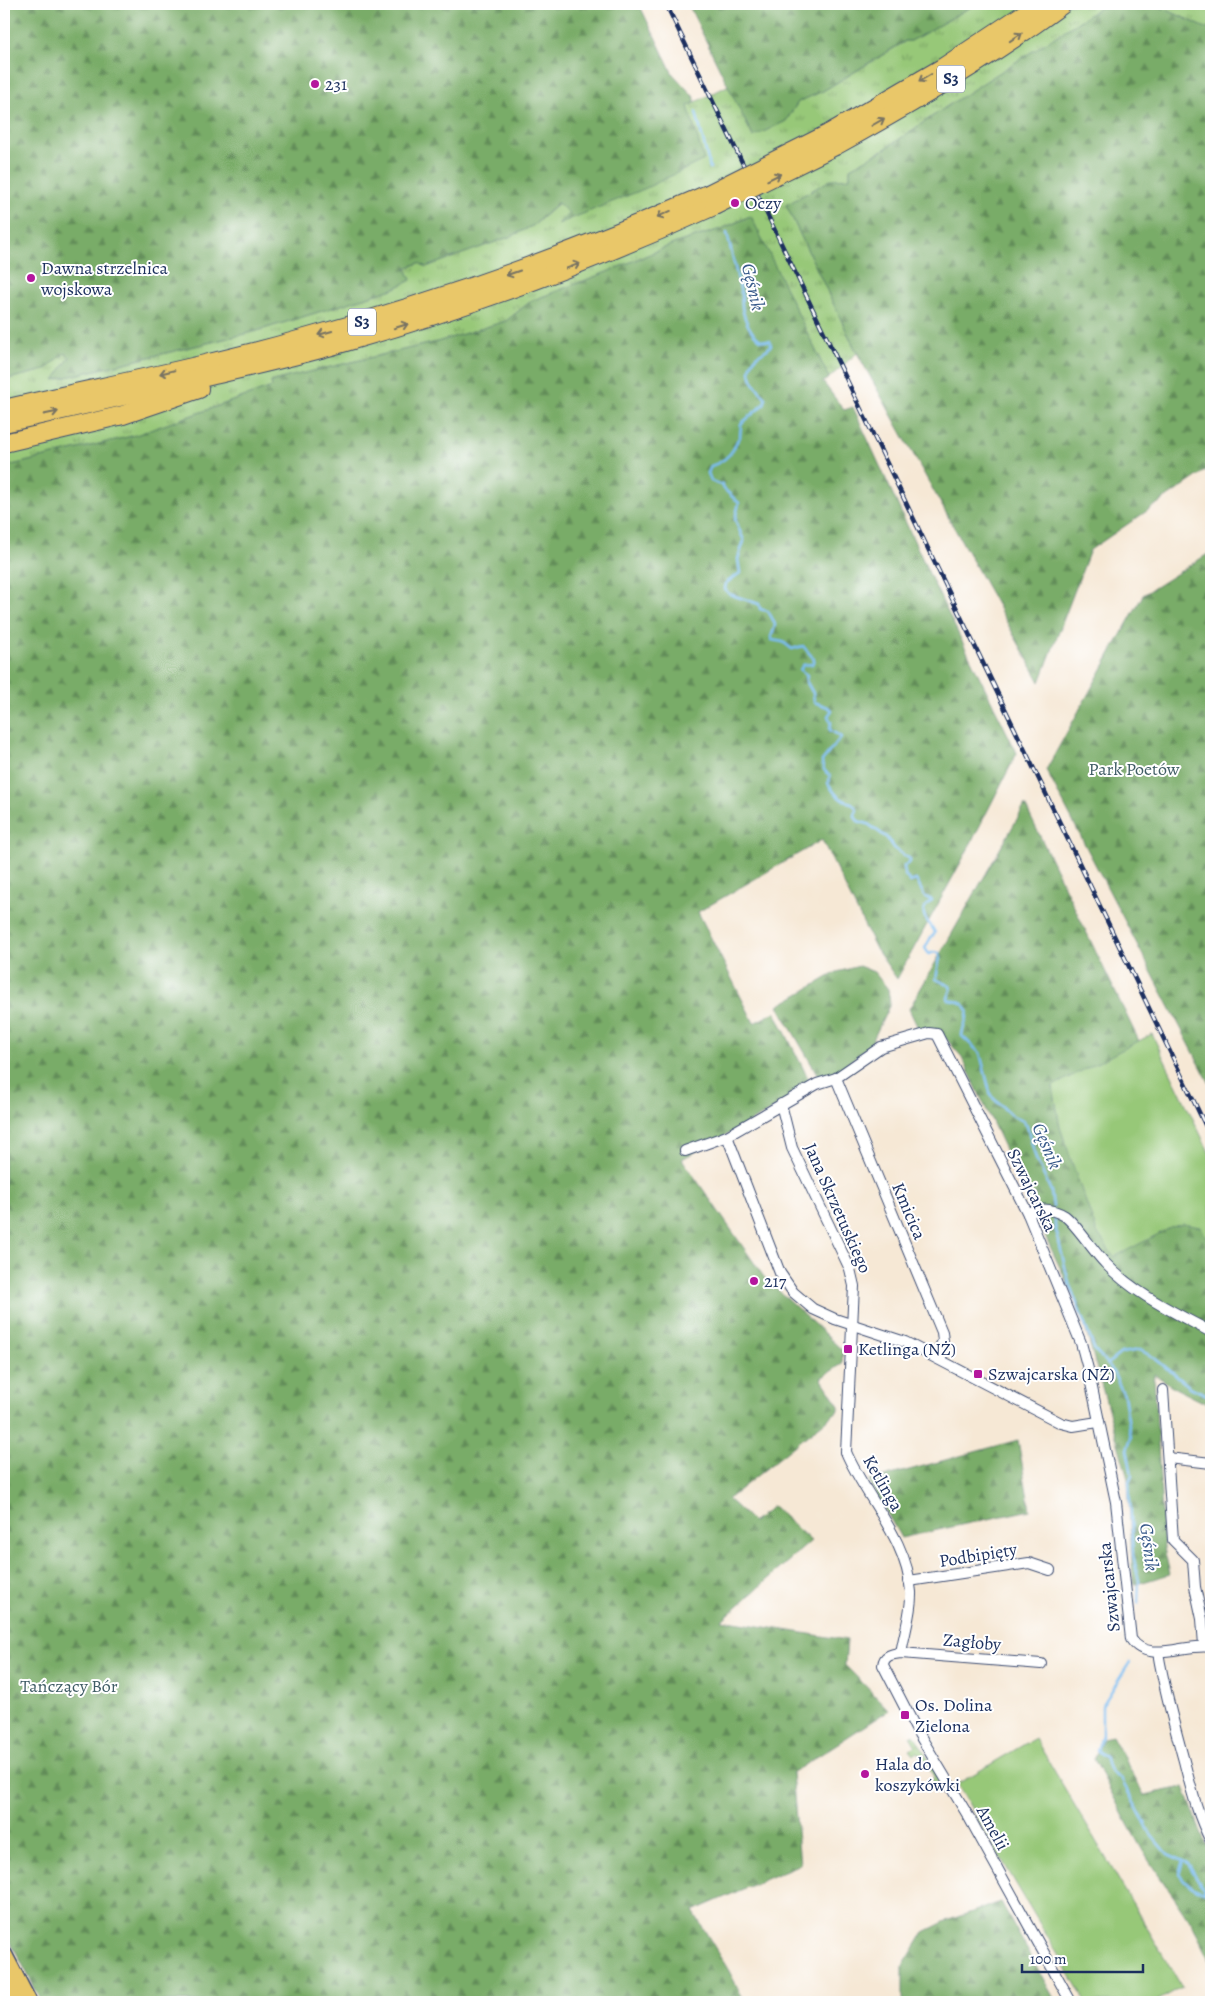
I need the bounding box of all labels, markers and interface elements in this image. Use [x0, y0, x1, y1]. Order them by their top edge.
one-way arrow [1009, 32, 1023, 42]
road number: S3 [937, 66, 965, 92]
place label: 231 [325, 72, 347, 96]
one-way arrow [919, 73, 933, 83]
marker: 231 [309, 78, 321, 90]
one-way arrow [870, 117, 884, 127]
one-way arrow [766, 172, 781, 181]
place label: Oczy [745, 191, 782, 215]
marker: Oczy [729, 197, 741, 209]
one-way arrow [657, 209, 672, 219]
place label: Dawna strzelnica wojskowa [40, 256, 168, 301]
one-way arrow [565, 261, 580, 270]
water label: Gęśnik [735, 261, 771, 313]
one-way arrow [505, 269, 521, 279]
marker: Dawna strzelnica wojskowa [25, 272, 37, 284]
road number: S3 [348, 308, 376, 336]
one-way arrow [392, 320, 408, 330]
one-way arrow [317, 328, 333, 338]
one-way arrow [159, 368, 175, 377]
one-way arrow [43, 408, 59, 417]
park label: Park Poetów [1089, 757, 1180, 781]
water label: Gęśnik [1026, 1119, 1068, 1173]
street label: Jana Skrzetuskiego [799, 1139, 877, 1277]
street label: Szwajcarska [1001, 1144, 1063, 1236]
street label: Kmicica [886, 1179, 932, 1244]
place label: 217 [764, 1269, 787, 1293]
marker: 217 [748, 1275, 760, 1287]
place label: Ketlinga (NŻ) [858, 1337, 956, 1361]
marker: Ketlinga (NŻ) [842, 1343, 854, 1355]
place label: Szwajcarska (NŻ) [988, 1362, 1115, 1386]
marker: Szwajcarska (NŻ) [972, 1368, 984, 1380]
street label: Ketlinga [857, 1450, 909, 1516]
water label: Gęśnik [1133, 1522, 1165, 1572]
street label: Podbipięty [937, 1537, 1020, 1573]
street label: Szwajcarska [1092, 1540, 1126, 1633]
street label: Zagłoby [942, 1628, 1003, 1657]
park label: Tańczący Bór [20, 1674, 118, 1698]
place label: Os. Dolina Zielona [915, 1693, 993, 1738]
marker: Os. Dolina Zielona [899, 1709, 911, 1721]
place label: Hala do koszykówki [875, 1752, 960, 1797]
marker: Hala do koszykówki [859, 1768, 871, 1780]
street label: Amelii [970, 1800, 1015, 1855]
scale bar [1022, 1941, 1144, 1973]
text: 100 m [1030, 1949, 1067, 1969]

